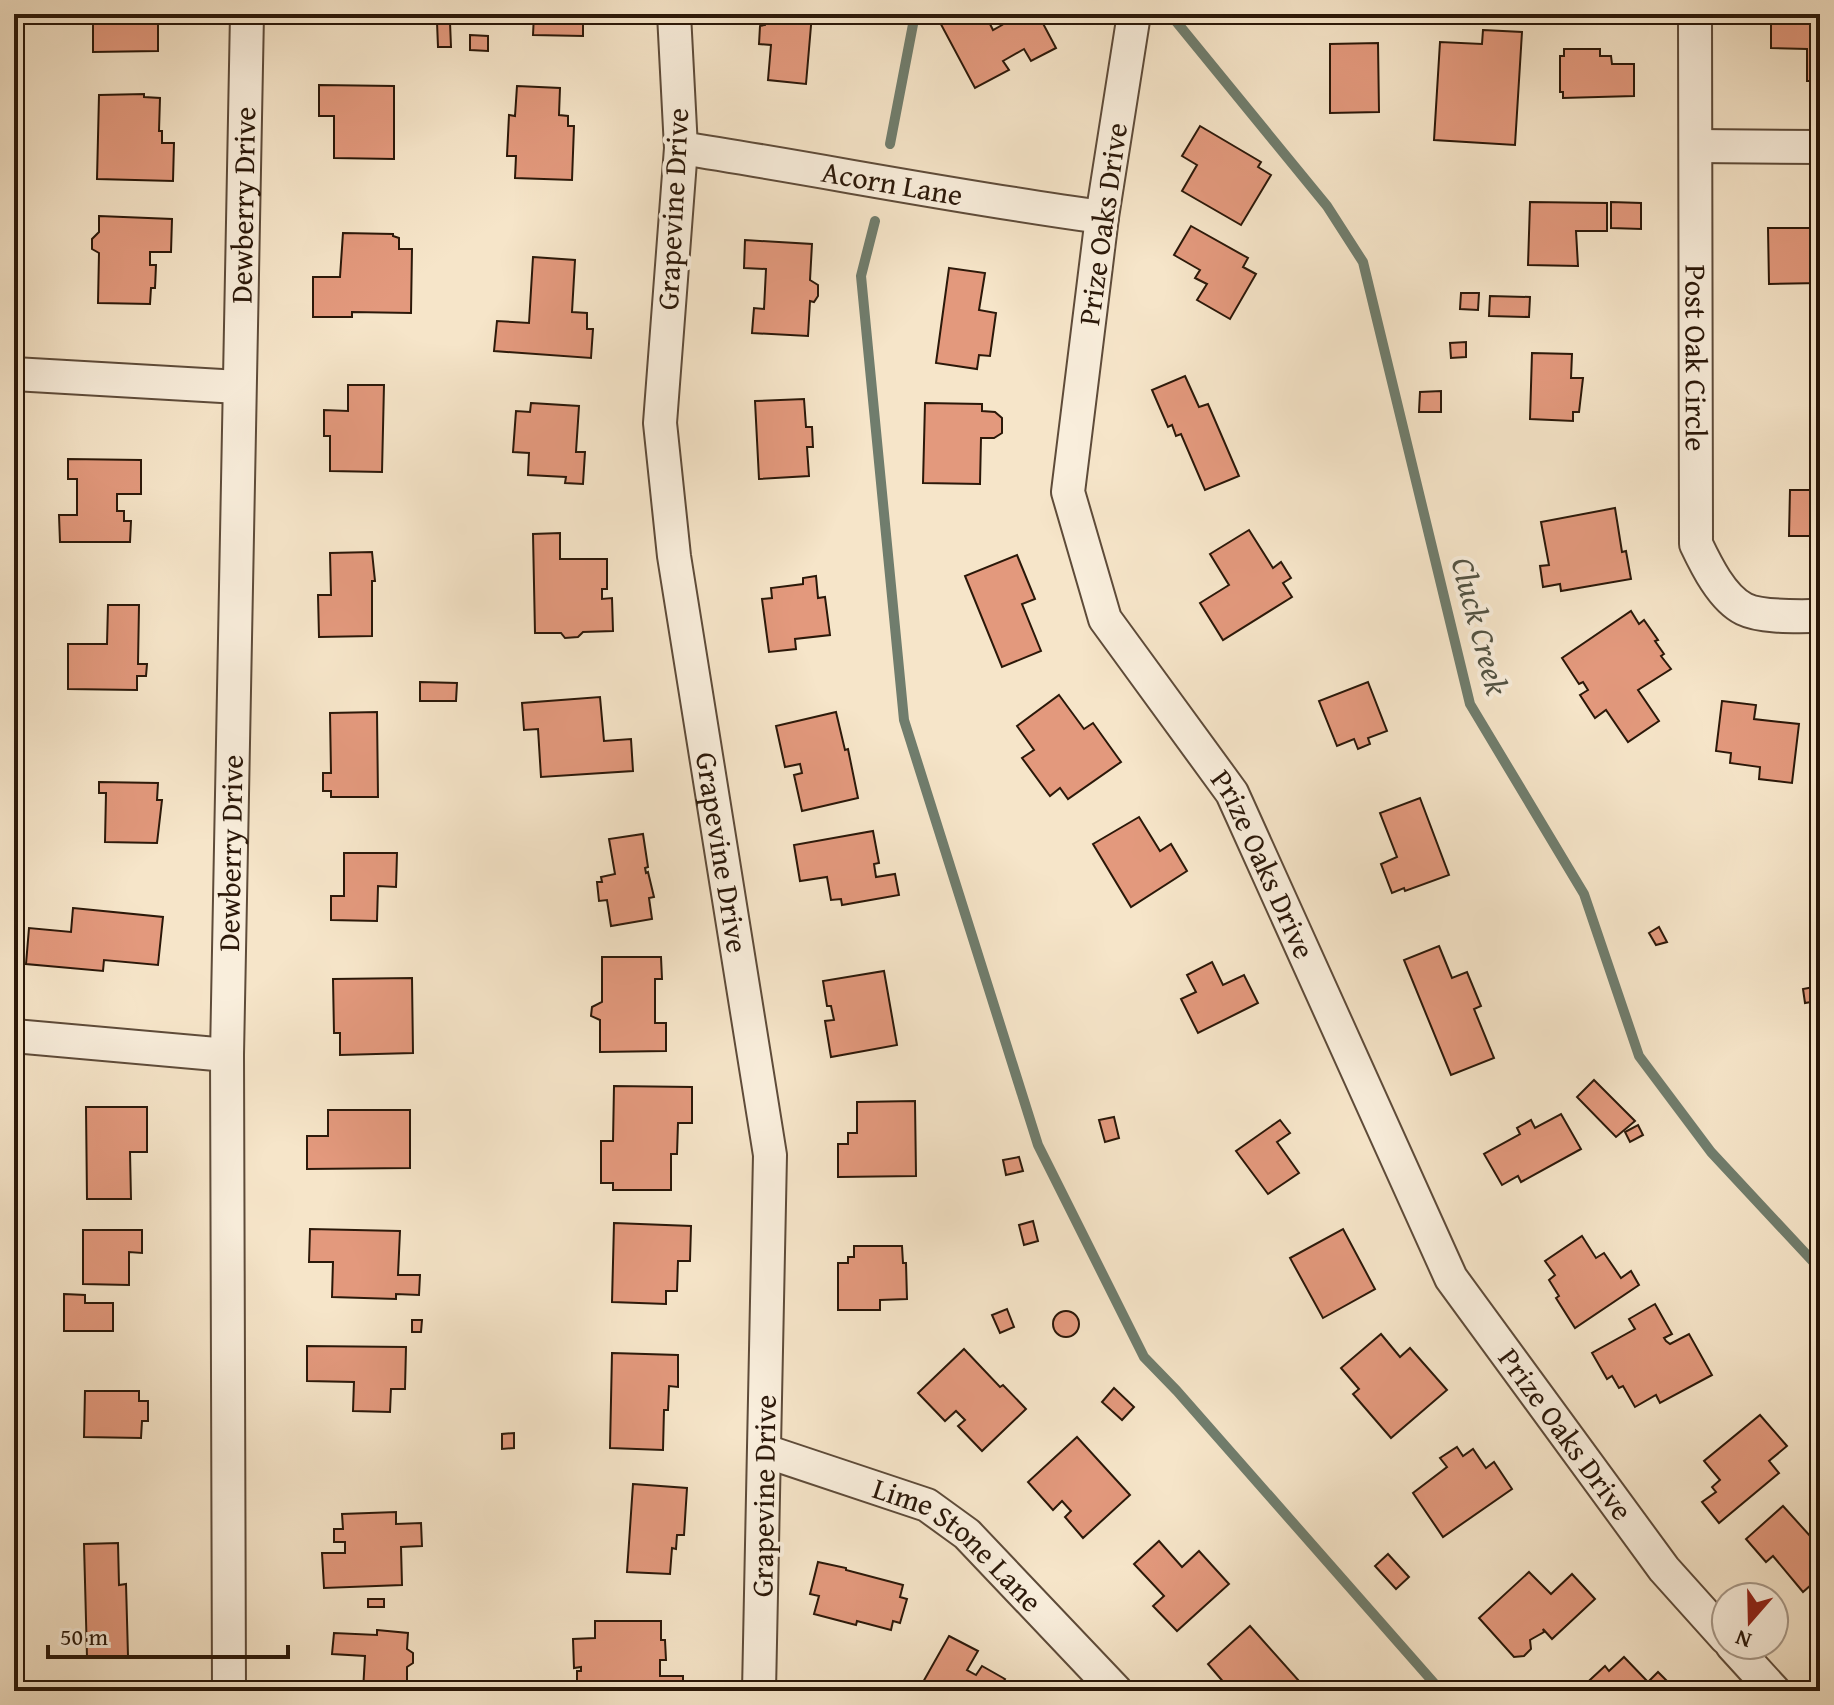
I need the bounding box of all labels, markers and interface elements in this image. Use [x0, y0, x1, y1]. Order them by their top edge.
street label: Dewberry Drive [218, 106, 266, 304]
street label: Grapevine Drive [645, 107, 699, 311]
street label: Prize Oaks Drive [1066, 120, 1138, 328]
street label: Acorn Lane [818, 149, 966, 216]
street label: Post Oak Circle [1674, 265, 1719, 451]
water label: Cluck Creek [1440, 552, 1521, 700]
street label: Grapevine Drive [685, 749, 760, 956]
street label: Dewberry Drive [206, 754, 254, 952]
street label: Prize Oaks Drive [1201, 760, 1327, 966]
street label: Prize Oaks Drive [1488, 1338, 1644, 1529]
street label: Grapevine Drive [739, 1394, 787, 1598]
street label: Lime Stone Lane [867, 1466, 1053, 1622]
north arrow [1710, 1581, 1790, 1661]
scale bar [48, 1609, 288, 1659]
text: 50 m [60, 1619, 108, 1654]
text: N [1731, 1622, 1756, 1657]

